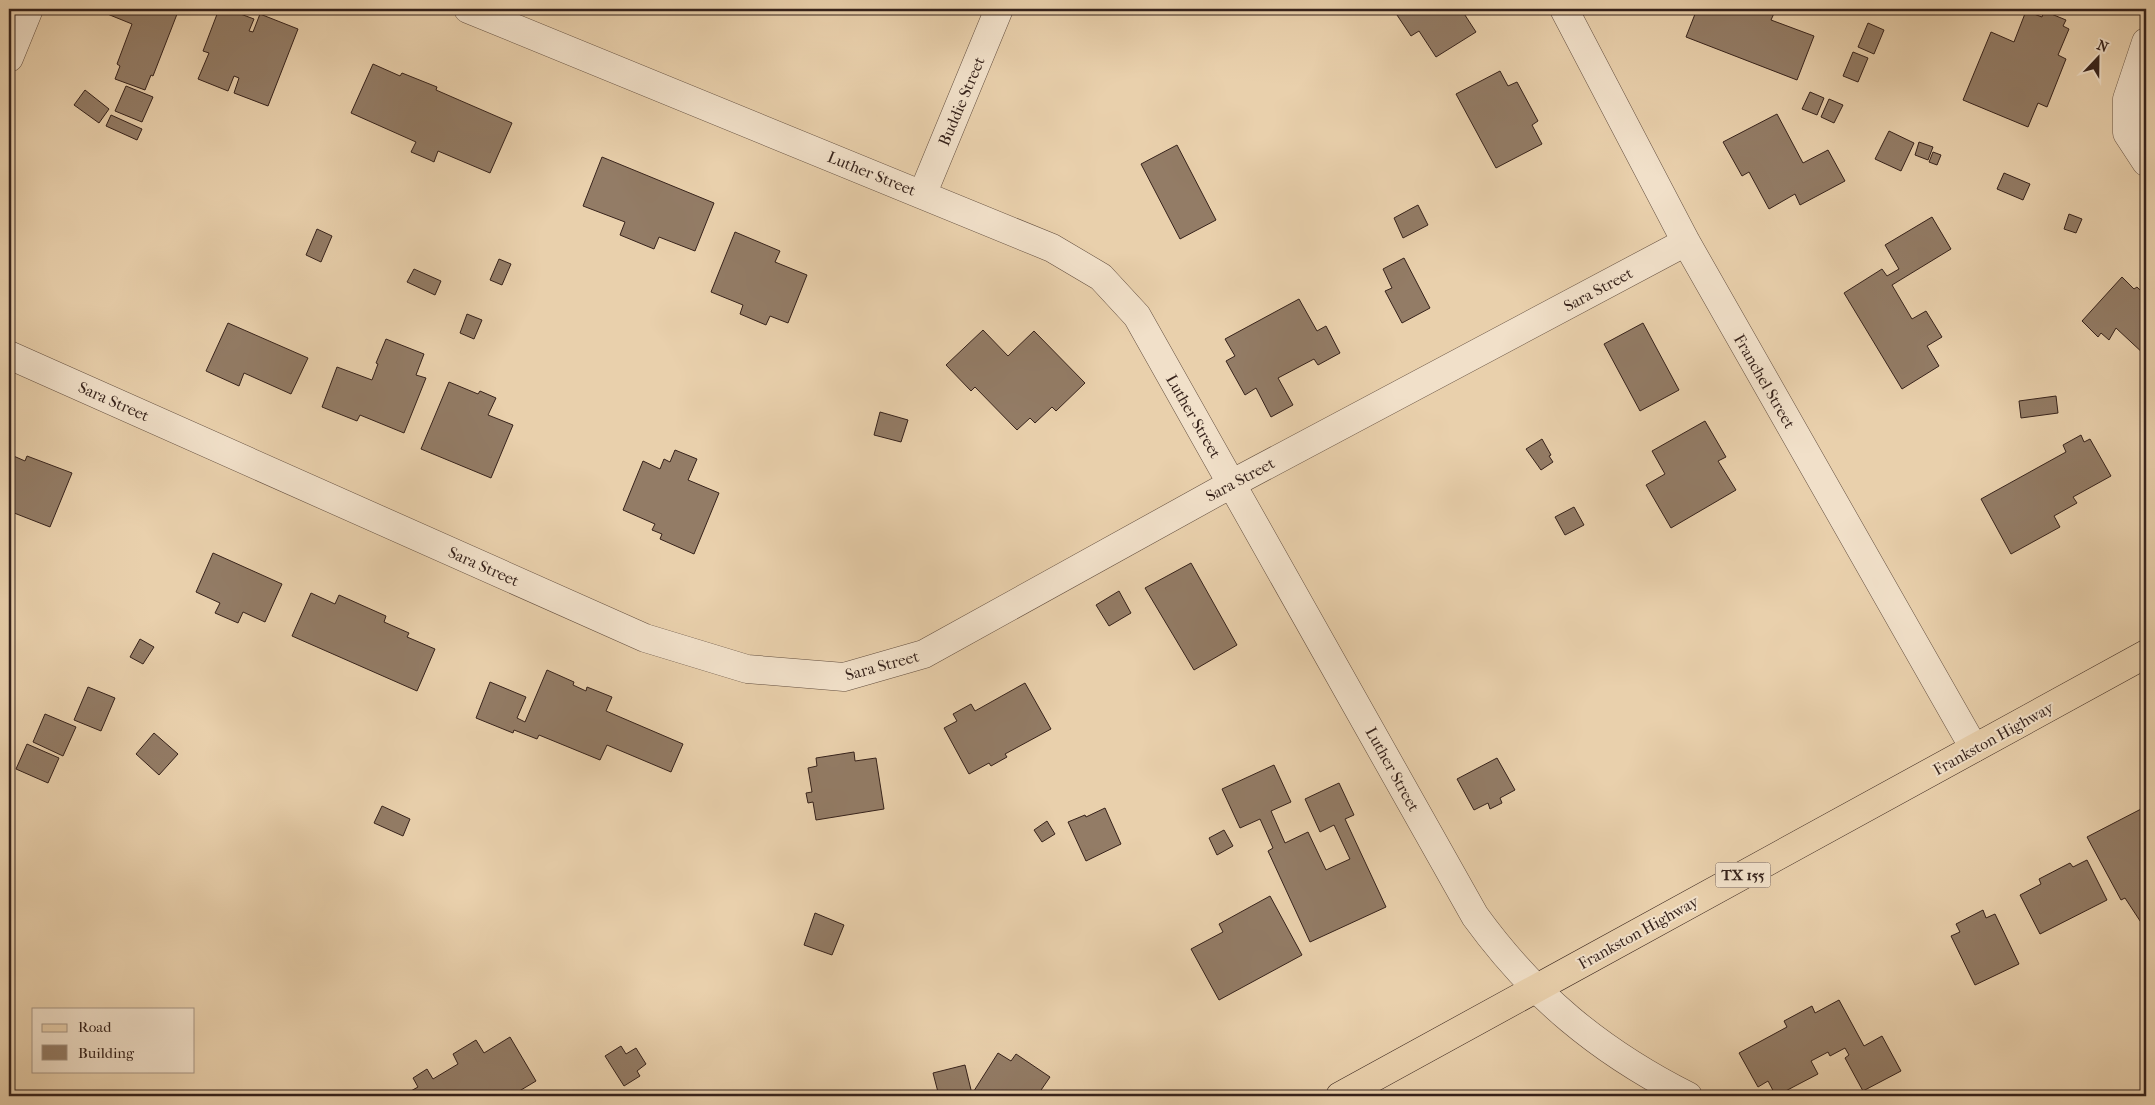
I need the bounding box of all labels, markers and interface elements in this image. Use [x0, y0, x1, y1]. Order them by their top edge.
north arrow [2072, 32, 2122, 82]
text: N [2095, 37, 2111, 56]
street label: Buddie Street [934, 53, 989, 149]
street label: Luther Street [825, 147, 919, 200]
street label: Sara Street [1560, 263, 1636, 316]
street label: Franchel Street [1730, 331, 1799, 432]
street label: Luther Street [1162, 371, 1225, 462]
street label: Sara Street [75, 377, 152, 426]
street label: Sara Street [1202, 453, 1278, 506]
street label: Sara Street [445, 542, 522, 591]
street label: Sara Street [843, 646, 921, 684]
street label: Frankston Highway [1930, 697, 2057, 779]
street label: Luther Street [1362, 724, 1424, 815]
road number: TX 155 [1716, 862, 1770, 888]
street label: Frankston Highway [1575, 891, 1702, 973]
legend [32, 1008, 195, 1072]
text: Road [78, 1018, 112, 1036]
text: Building [78, 1044, 135, 1062]

